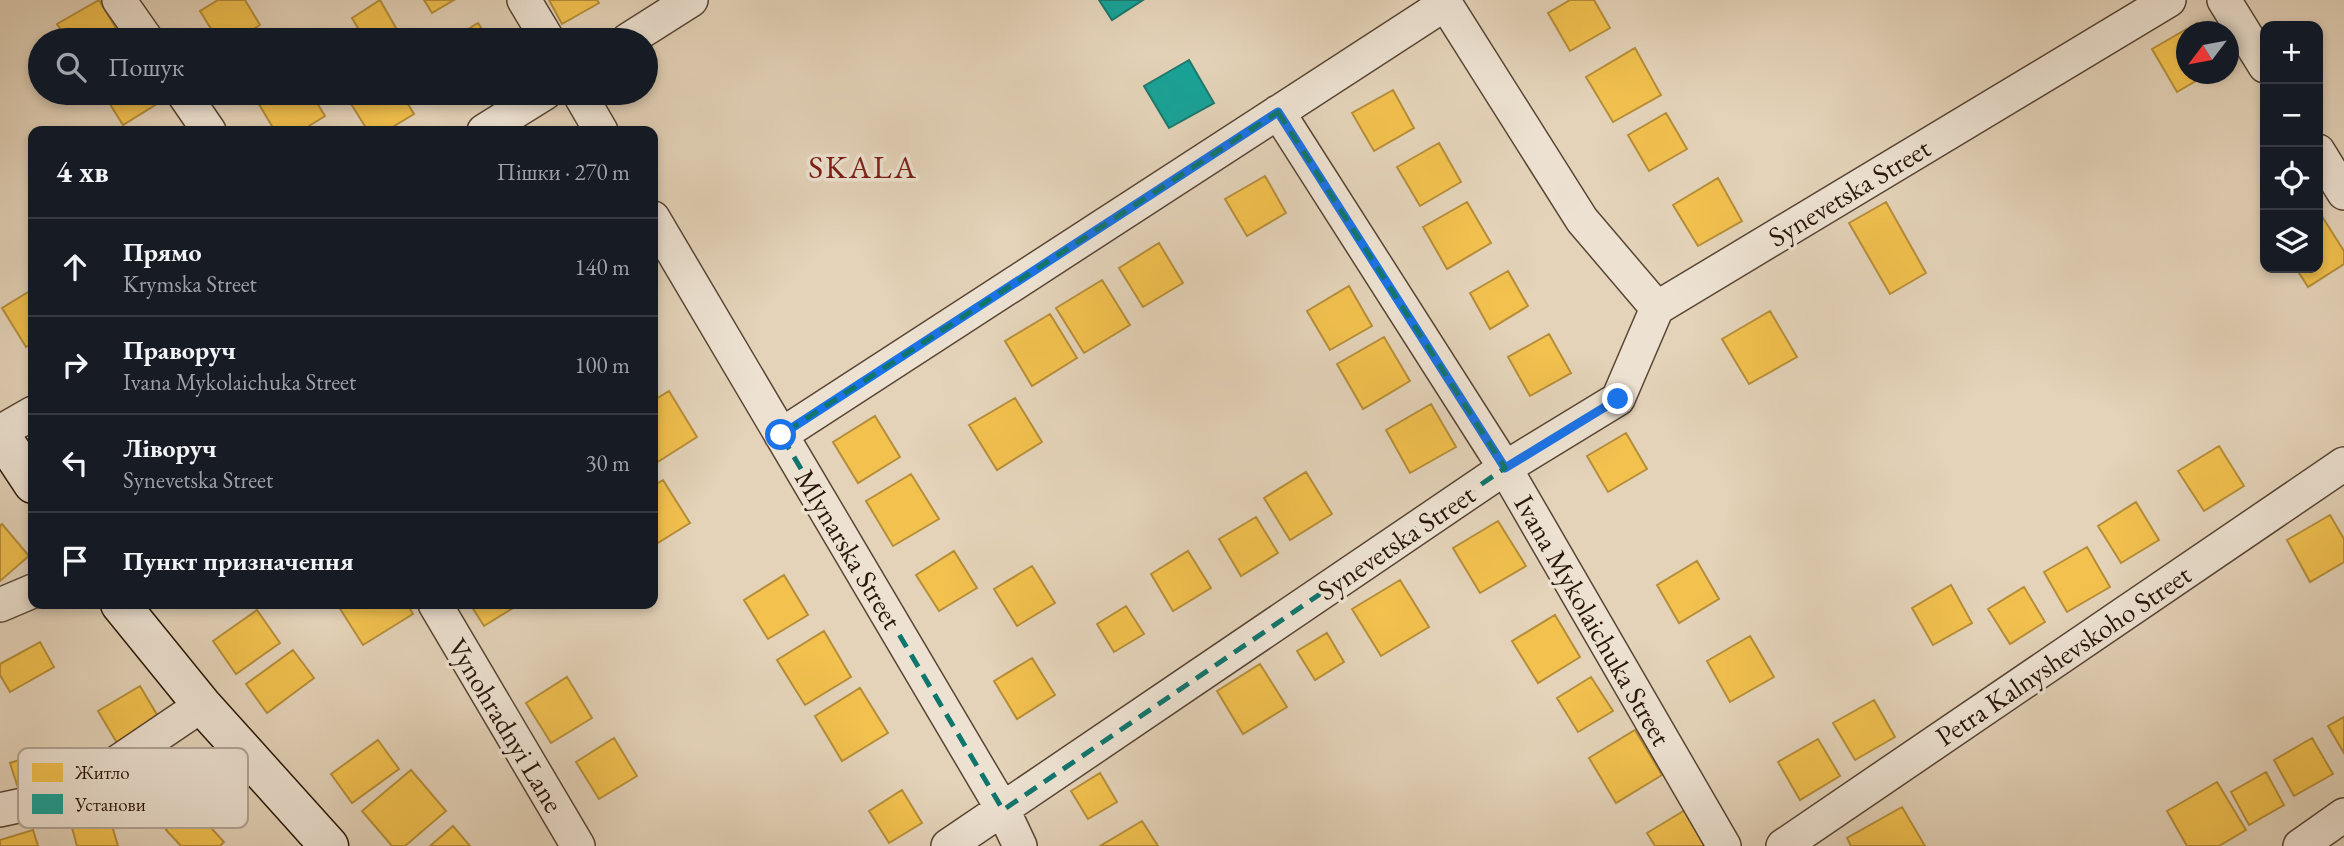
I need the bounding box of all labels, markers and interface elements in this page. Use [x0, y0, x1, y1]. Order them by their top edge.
north arrow [2176, 21, 2239, 84]
map controls [2260, 21, 2323, 273]
button: + [2260, 21, 2323, 84]
search box [28, 28, 658, 105]
icon: search [52, 48, 90, 86]
text: Пошук [108, 50, 184, 84]
button: − [2260, 84, 2323, 147]
street label: Synevetska Street [1761, 129, 1937, 254]
district label: SKALA [808, 146, 918, 188]
button: locate [2260, 147, 2323, 210]
text: 4 хв [56, 152, 109, 191]
text: Пішки · 270 m [497, 157, 630, 187]
button: layers [2260, 210, 2323, 273]
text: Прямо [123, 235, 202, 269]
icon: ahead [56, 248, 94, 286]
text: 140 m [574, 252, 630, 282]
text: Krymska Street [123, 269, 257, 299]
text: Праворуч [123, 333, 236, 367]
icon: right [56, 346, 94, 384]
text: 100 m [574, 350, 630, 380]
text: Ivana Mykolaichuka Street [123, 367, 356, 397]
route end [1602, 383, 1633, 414]
route start [765, 419, 796, 450]
text: Ліворуч [123, 431, 217, 465]
icon: left [56, 444, 94, 482]
text: 30 m [585, 448, 630, 478]
street label: Mlynarska Street [787, 463, 911, 636]
text: Synevetska Street [123, 465, 273, 495]
street label: Synevetska Street [1310, 476, 1482, 608]
street label: Ivana Mykolaichuka Street [1506, 488, 1680, 752]
icon: arrive [56, 542, 94, 580]
text: Пункт призначення [123, 544, 354, 578]
street label: Petra Kalnyshevskoho Street [1928, 556, 2198, 754]
street label: Vynohradnyi Lane [440, 631, 572, 819]
legend [18, 748, 248, 828]
text: Житло [74, 760, 130, 785]
text: Установи [74, 792, 146, 817]

